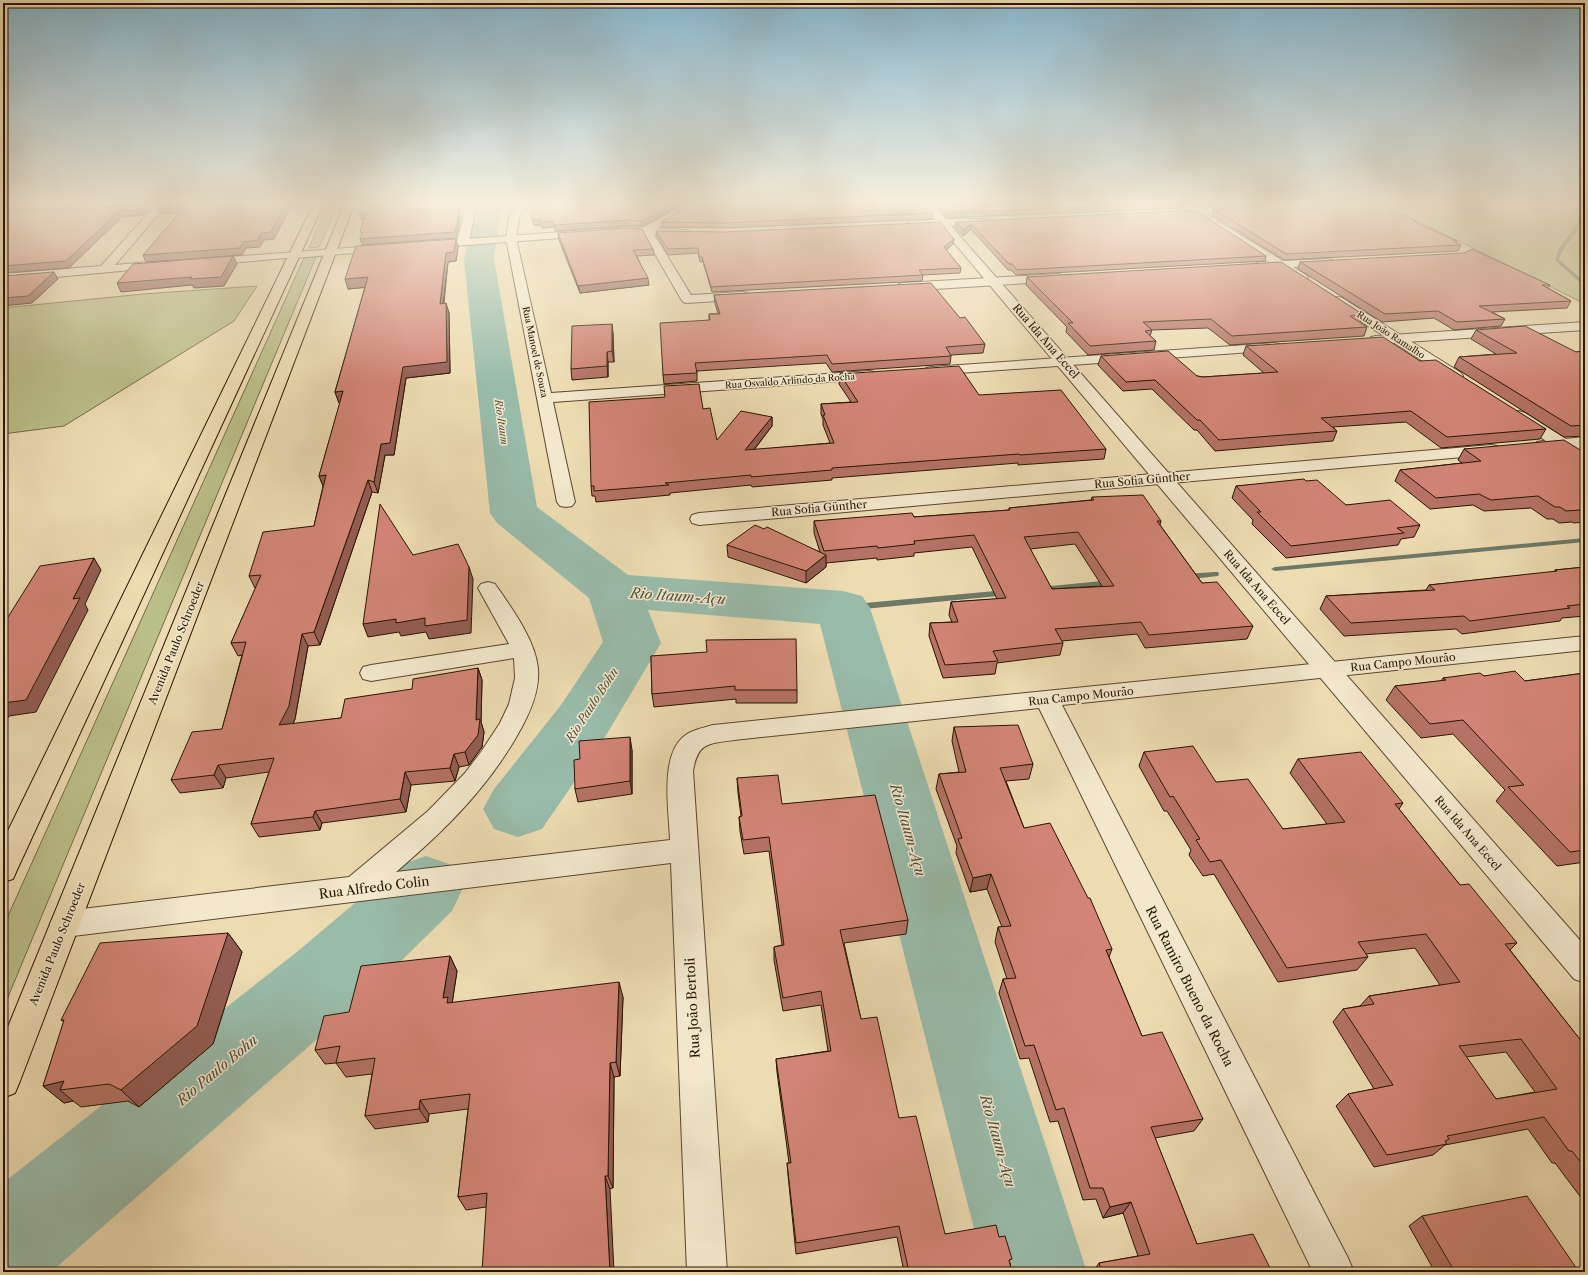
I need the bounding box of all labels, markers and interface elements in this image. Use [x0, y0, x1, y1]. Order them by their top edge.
street label: Rua Ida Ana Eccel [1010, 301, 1083, 382]
street label: Rua Manoel de Souza [520, 305, 551, 399]
street label: Rua João Ramalho [1355, 309, 1428, 361]
street label: Rua Osvaldo Arlindo da Rocha [725, 370, 856, 391]
water label: Rio Itaum [492, 398, 511, 446]
street label: Rua Sofia Günther [1093, 469, 1191, 491]
street label: Rua Sofia Günther [770, 497, 868, 519]
street label: Rua Ida Ana Eccel [1221, 547, 1294, 628]
street label: Avenida Paulo Schroeder [144, 579, 207, 708]
water label: Rio Itaum-Açu [629, 584, 727, 608]
street label: Rua Campo Mourão [1350, 649, 1457, 674]
water label: Rio Paulo Bohn [561, 665, 621, 746]
street label: Rua Campo Mourão [1028, 683, 1135, 708]
water label: Rio Itaum-Açu [886, 781, 930, 879]
street label: Rua Ida Ana Eccel [1432, 793, 1505, 874]
street label: Rua Alfredo Colin [318, 872, 430, 902]
street label: Avenida Paulo Schroeder [25, 880, 88, 1009]
street label: Rua Ramiro Bueno da Rocha [1142, 903, 1238, 1069]
street label: Rua João Bertoli [681, 957, 703, 1059]
water label: Rio Paulo Bohn [172, 1031, 261, 1110]
water label: Rio Itaum-Açu [976, 1092, 1020, 1190]

